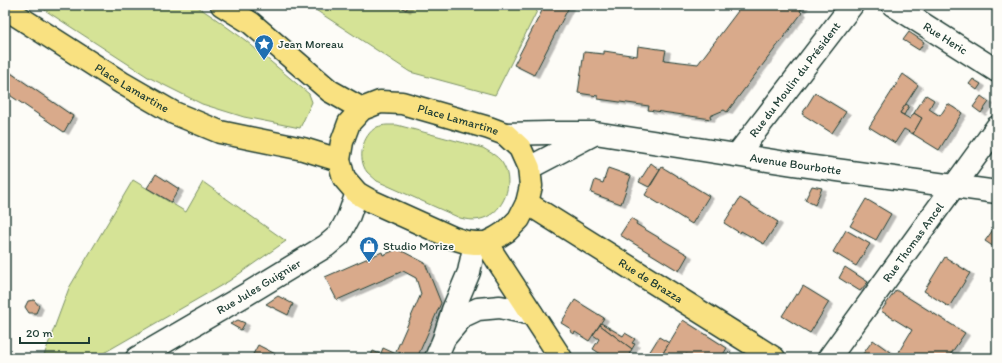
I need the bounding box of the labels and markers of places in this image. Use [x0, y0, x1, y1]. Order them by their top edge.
place icon: Jean Moreau [253, 33, 275, 61]
place label: Jean Moreau [278, 37, 344, 51]
shop icon: Studio Morize [358, 235, 380, 263]
place label: Studio Morize [383, 239, 454, 253]

